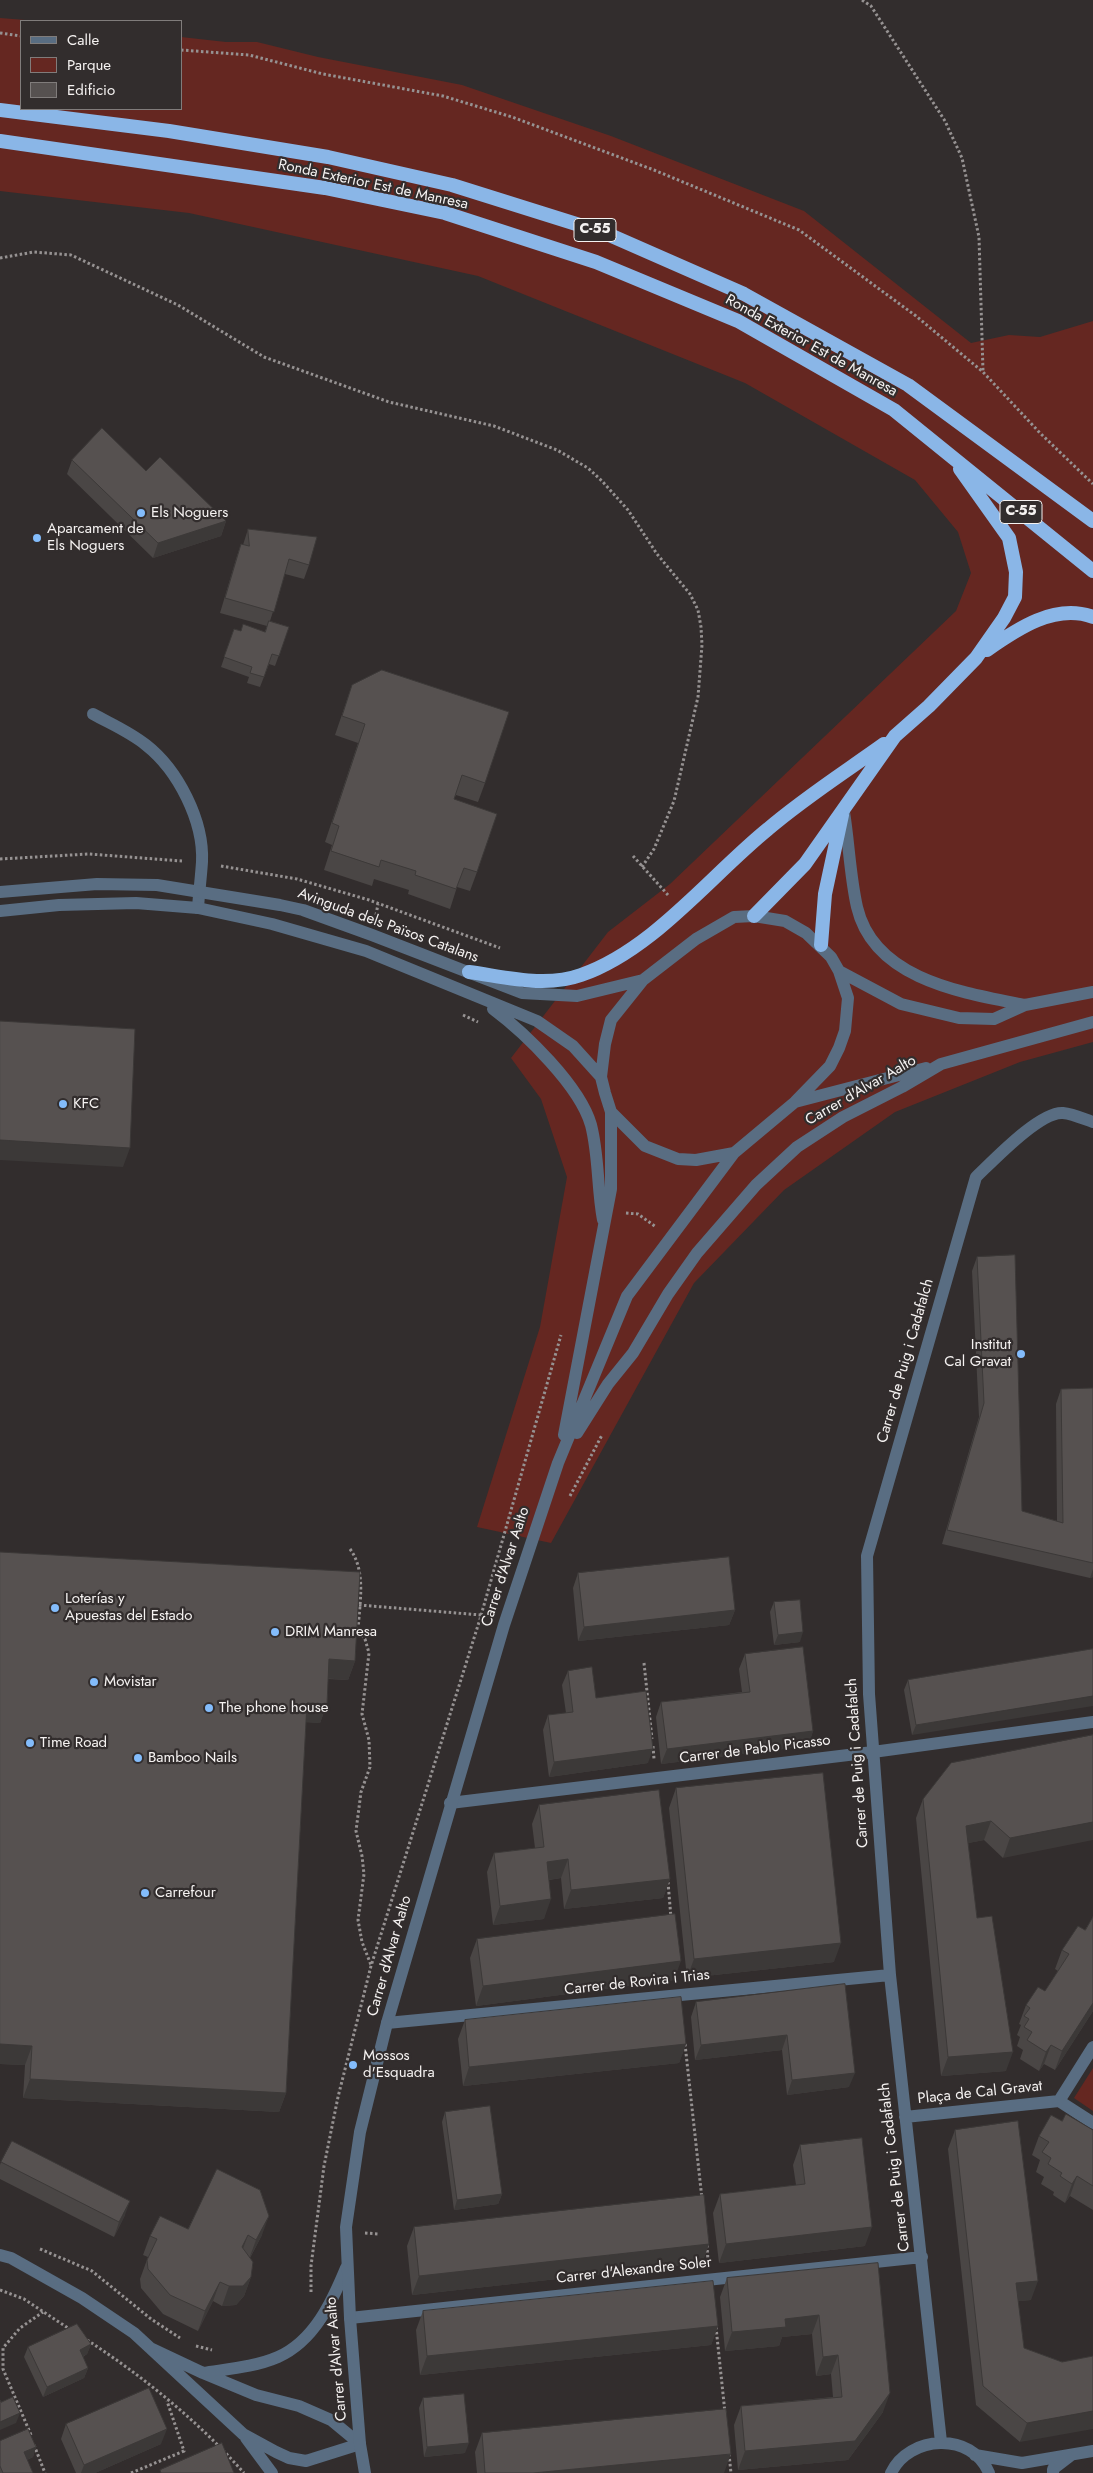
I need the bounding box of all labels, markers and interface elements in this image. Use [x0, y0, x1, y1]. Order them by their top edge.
legend [20, 20, 182, 110]
text: Calle [67, 29, 99, 51]
text: Parque [67, 54, 111, 76]
text: Edificio [67, 79, 115, 101]
street label: Ronda Exterior Est de Manresa [276, 156, 470, 214]
road number: C-55 [574, 218, 616, 242]
street label: Ronda Exterior Est de Manresa [722, 291, 900, 401]
road number: C-55 [1000, 501, 1042, 524]
place label: Els Noguers [151, 504, 228, 522]
marker: Els Noguers [135, 507, 147, 519]
place label: Aparcament de Els Noguers [47, 520, 144, 555]
marker: Aparcament de Els Noguers [31, 532, 43, 544]
street label: Avinguda dels Països Catalans [295, 885, 481, 967]
street label: Carrer d'Alvar Aalto [803, 1052, 919, 1130]
place label: KFC [73, 1095, 99, 1113]
marker: KFC [57, 1098, 69, 1110]
street label: Carrer de Puig i Cadafalch [874, 1277, 938, 1445]
place label: Institut Cal Gravat [944, 1336, 1011, 1371]
marker: Institut Cal Gravat [1015, 1348, 1027, 1360]
street label: Carrer d'Alvar Aalto [478, 1505, 534, 1629]
place label: Loterías y Apuestas del Estado [65, 1590, 193, 1625]
marker: Loterías y Apuestas del Estado [49, 1602, 61, 1614]
place label: DRIM Manresa [285, 1623, 377, 1641]
marker: DRIM Manresa [269, 1626, 281, 1638]
place label: Movistar [104, 1673, 157, 1691]
marker: Movistar [88, 1676, 100, 1688]
street label: Carrer de Puig i Cadafalch [843, 1678, 873, 1848]
place label: The phone house [219, 1699, 328, 1717]
marker: The phone house [203, 1702, 215, 1714]
street label: Carrer de Pablo Picasso [678, 1732, 832, 1768]
place label: Time Road [40, 1734, 107, 1752]
marker: Time Road [24, 1737, 36, 1749]
place label: Bamboo Nails [148, 1749, 237, 1767]
marker: Bamboo Nails [132, 1752, 144, 1764]
place label: Carrefour [155, 1884, 216, 1902]
marker: Carrefour [139, 1887, 151, 1899]
street label: Carrer d'Alvar Aalto [364, 1894, 416, 2018]
street label: Carrer de Rovira i Trias [564, 1966, 710, 2000]
place label: Mossos d'Esquadra [363, 2047, 435, 2082]
marker: Mossos d'Esquadra [347, 2059, 359, 2071]
street label: Plaça de Cal Gravat [917, 2078, 1043, 2108]
street label: Carrer de Puig i Cadafalch [876, 2081, 914, 2253]
street label: Carrer d'Alexandre Soler [555, 2254, 713, 2288]
street label: Carrer d'Alvar Aalto [323, 2296, 351, 2422]

